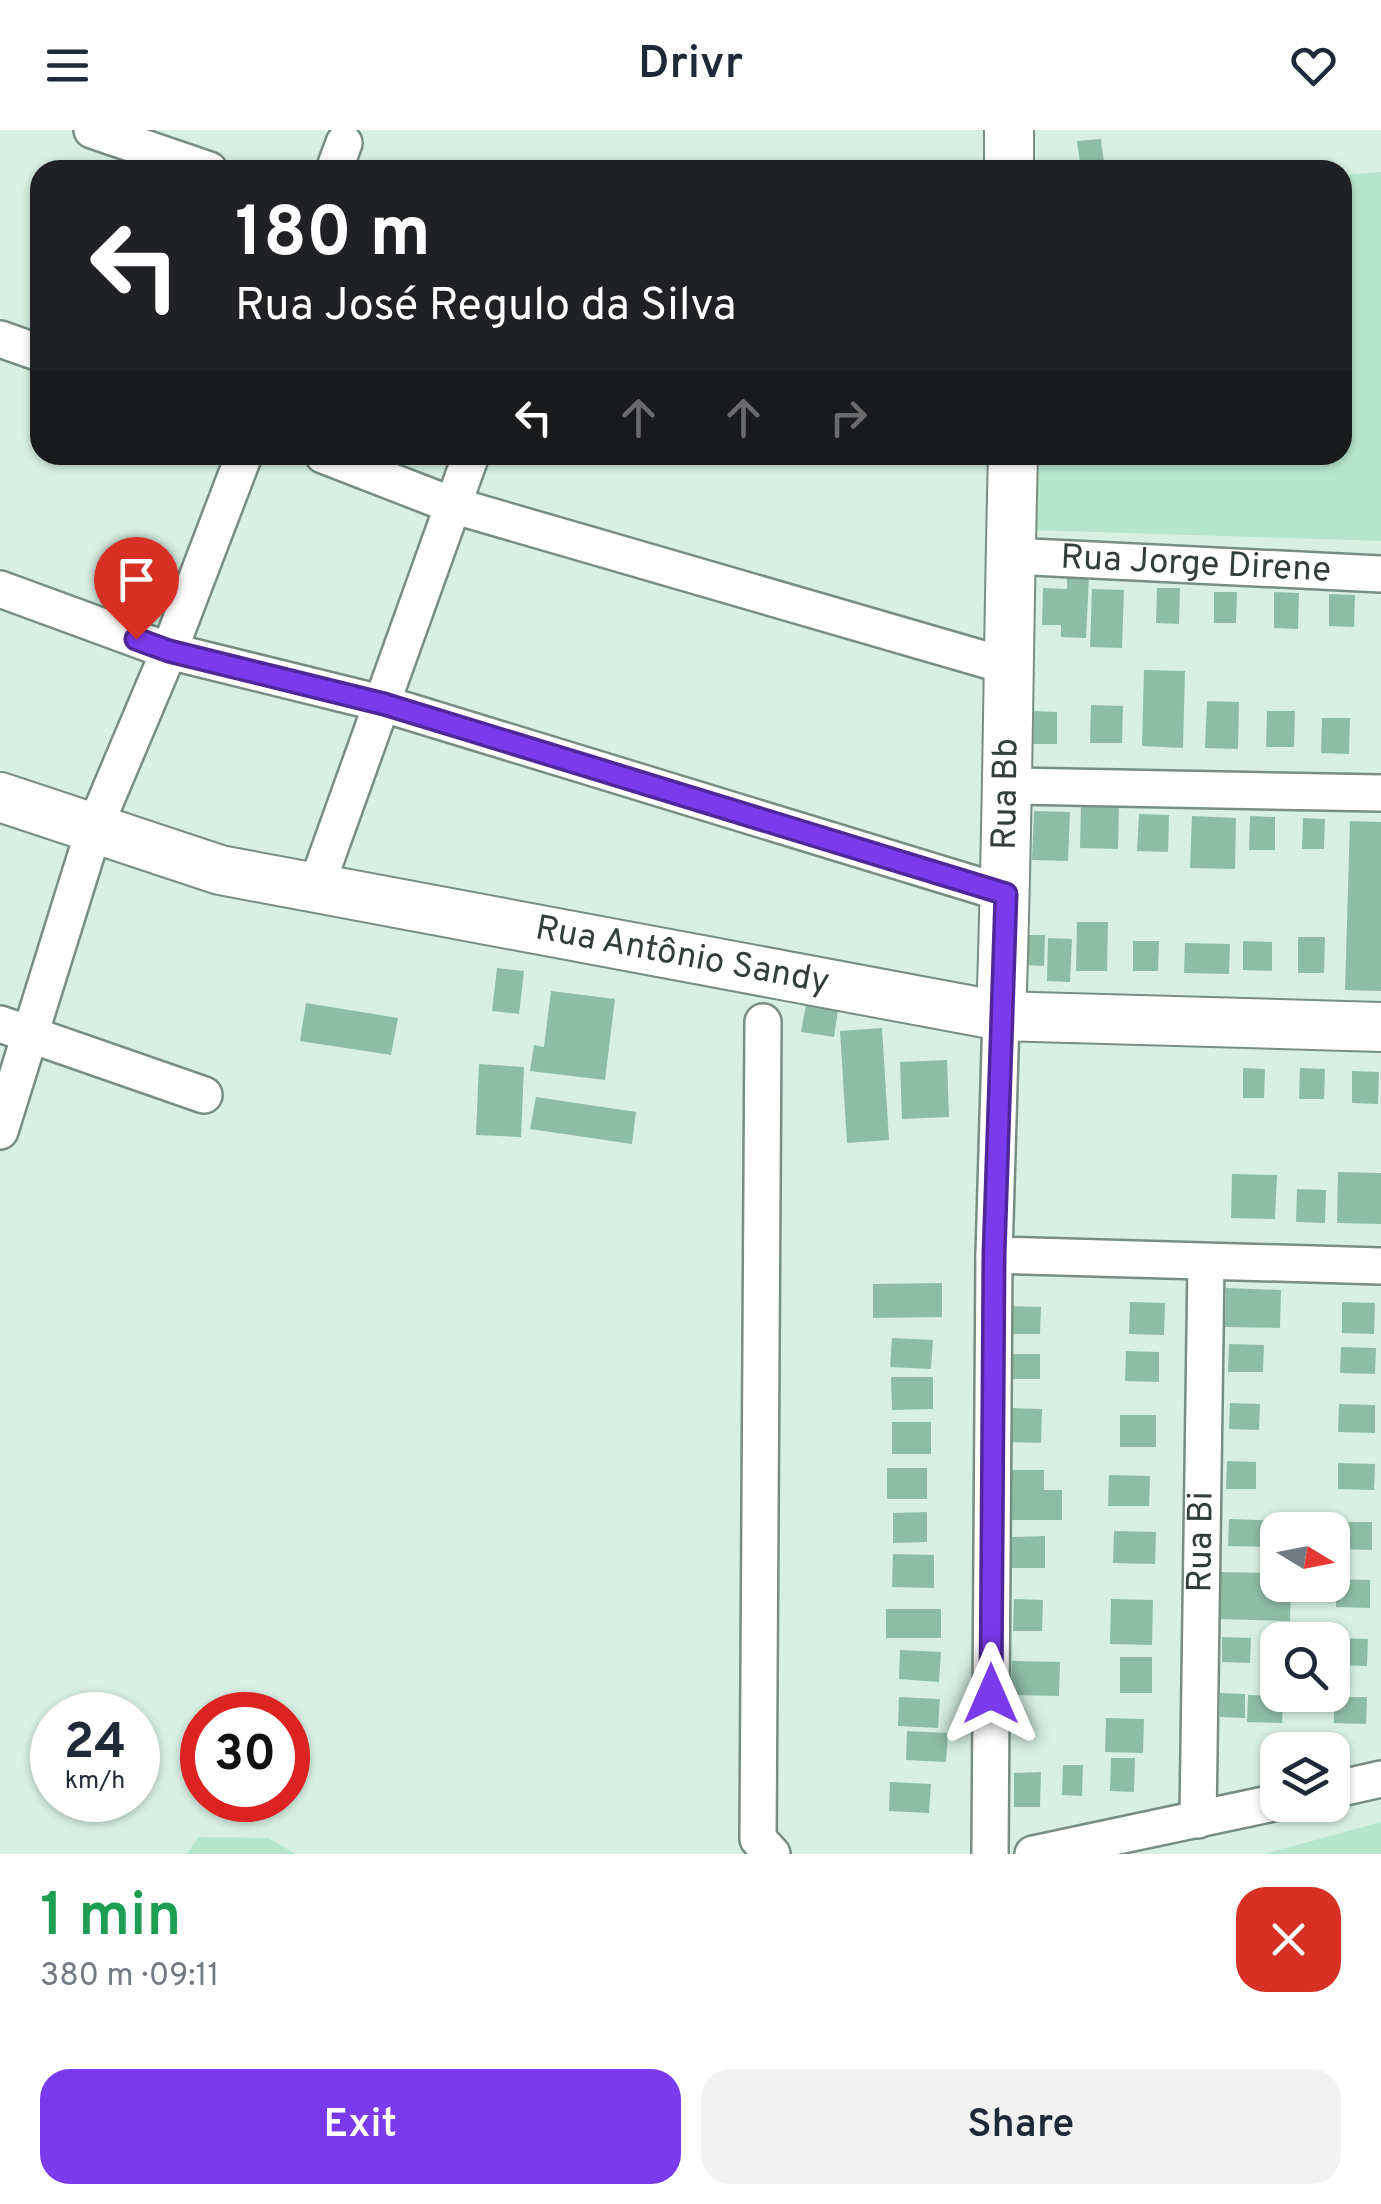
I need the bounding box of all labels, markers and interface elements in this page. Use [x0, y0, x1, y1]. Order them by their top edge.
text: Drivr [638, 37, 743, 94]
icon: menu [40, 38, 95, 93]
icon: heart [1286, 38, 1341, 93]
text: 180 m [235, 192, 431, 281]
icon: left [70, 200, 200, 330]
text: Rua José Regulo da Silva [235, 279, 736, 336]
icon: left [506, 390, 561, 445]
icon: ahead [611, 390, 666, 445]
icon: ahead [716, 390, 771, 445]
icon: right [821, 390, 876, 445]
street label: Rua Jorge Direne [1059, 536, 1332, 594]
pin [94, 537, 179, 640]
icon: arrive [109, 552, 164, 607]
street label: Rua Bb [984, 738, 1030, 851]
street label: Rua Antônio Sandy [532, 907, 833, 1005]
street label: Rua Bi [1179, 1491, 1225, 1593]
north arrow [1260, 1512, 1350, 1602]
map controls [1260, 1512, 1350, 1822]
button: search [1260, 1622, 1350, 1712]
position arrow [939, 1642, 1043, 1746]
speed limit sign: 30 [180, 1692, 310, 1822]
text: 24 [64, 1713, 126, 1776]
button: layers [1260, 1732, 1350, 1822]
text: km/h [65, 1766, 125, 1798]
text: 1 min [40, 1881, 181, 1957]
button: close [1236, 1887, 1341, 1992]
text: 380 m · 09:11 [40, 1957, 219, 1997]
button: Exit [40, 2069, 681, 2184]
button: Share [701, 2069, 1341, 2184]

